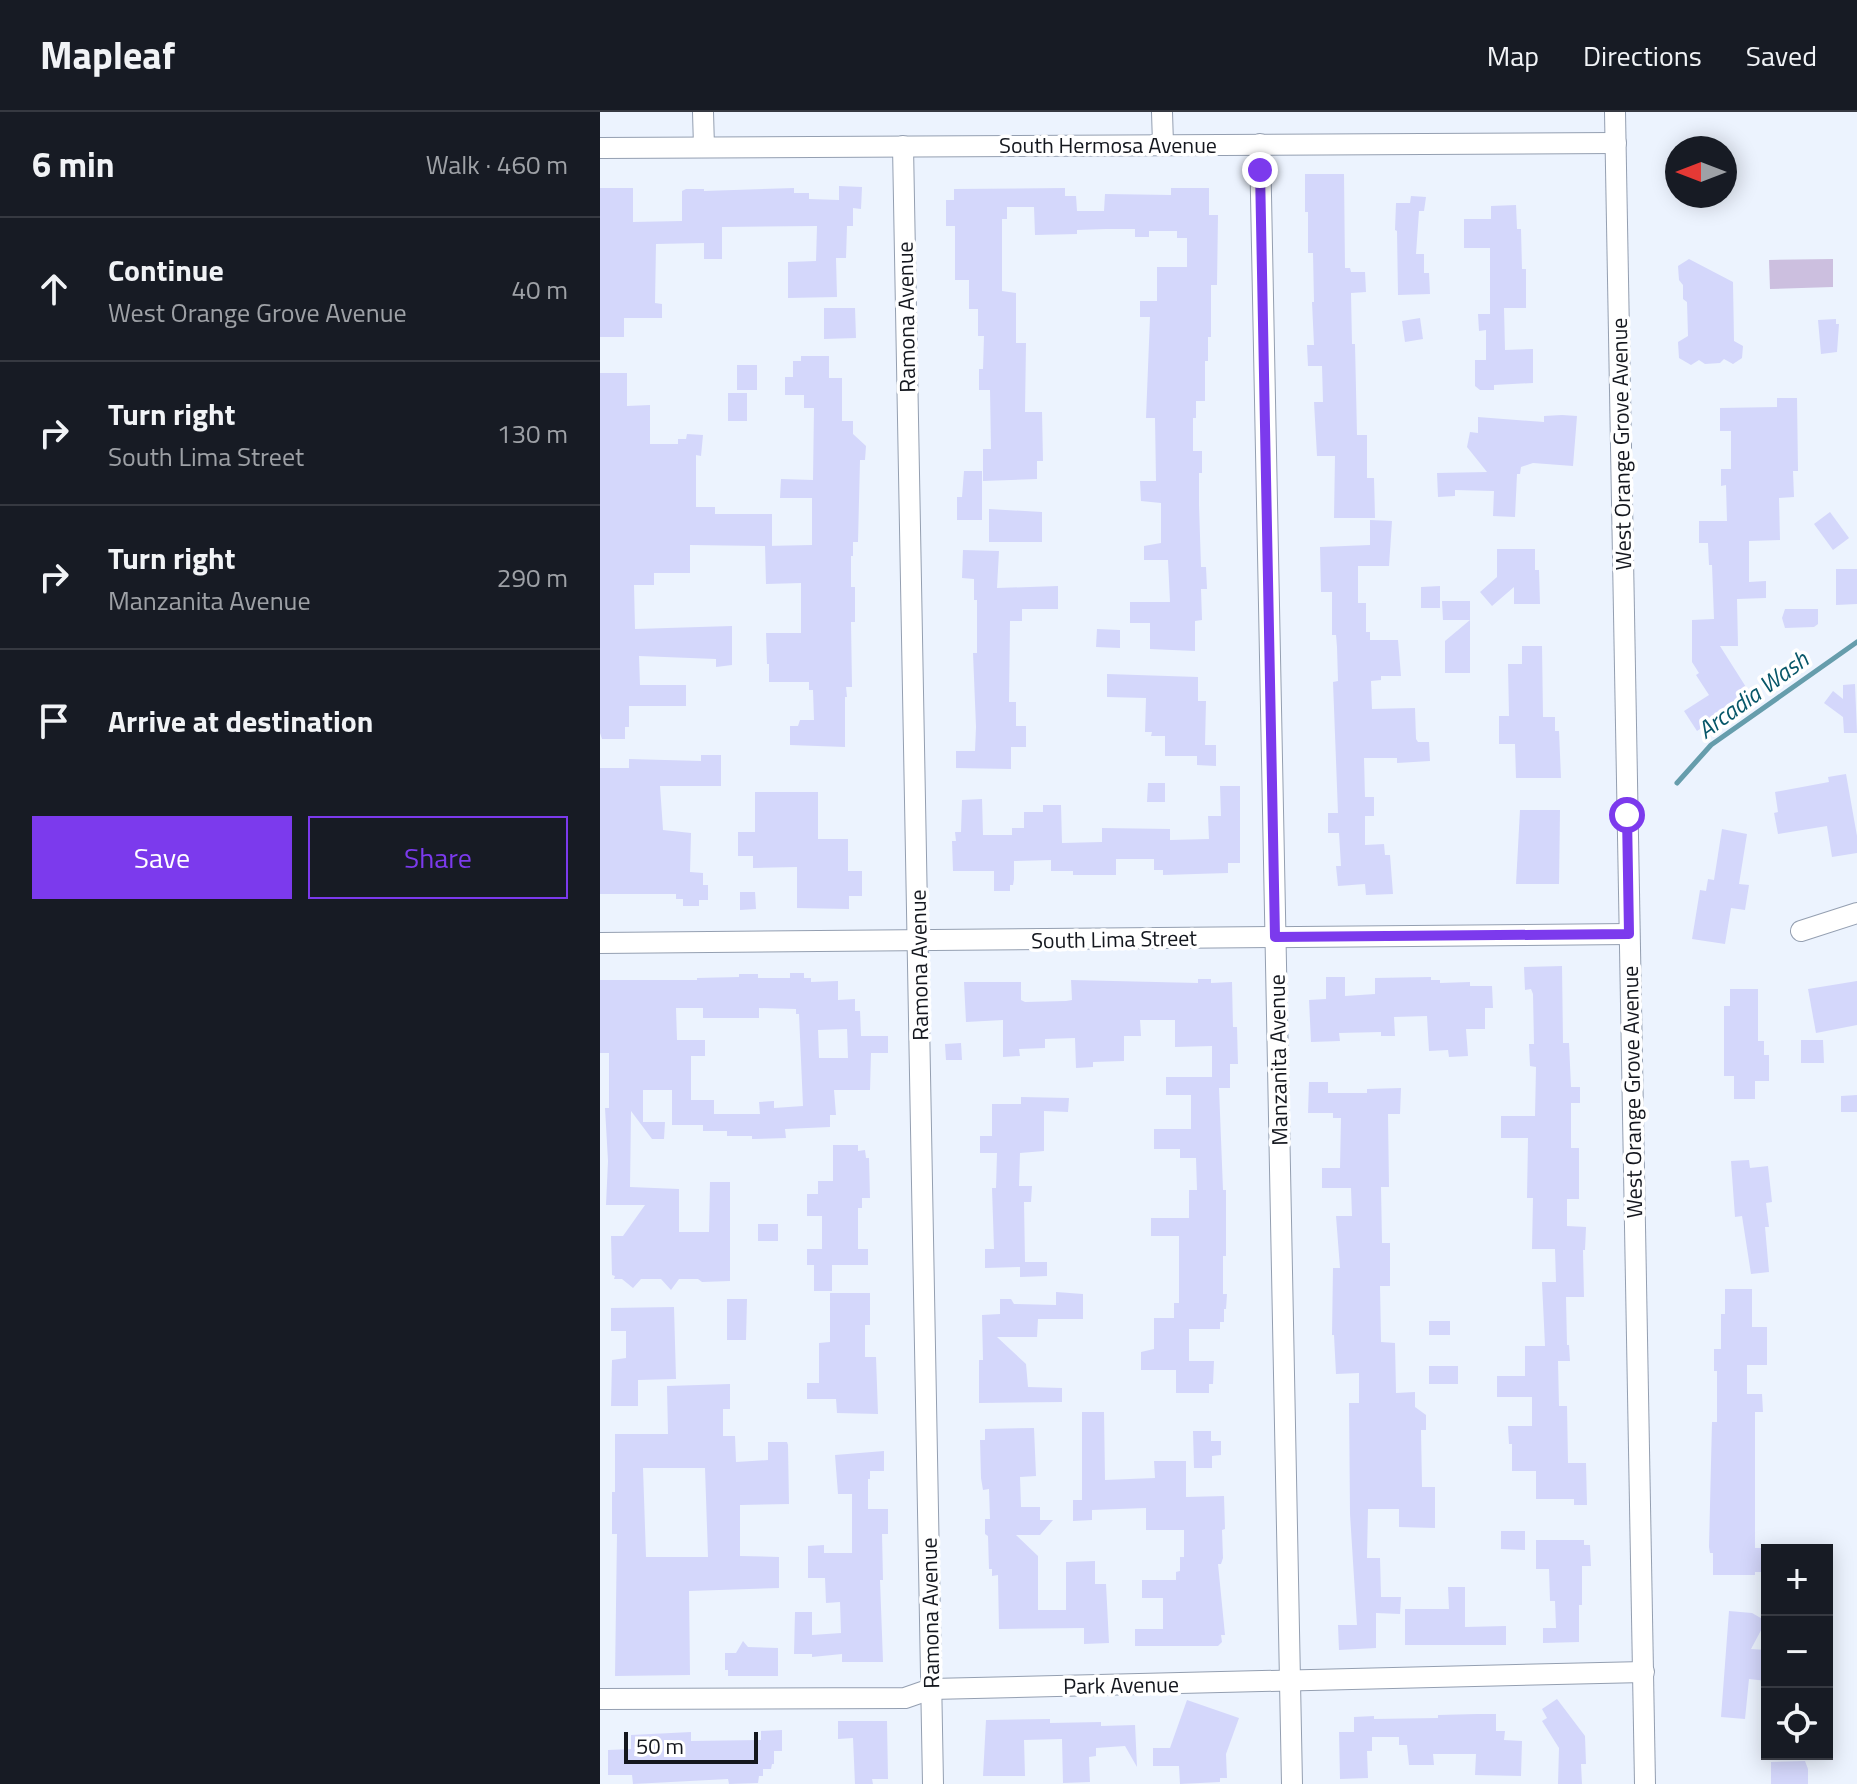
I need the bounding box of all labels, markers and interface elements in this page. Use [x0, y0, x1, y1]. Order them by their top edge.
text: Mapleaf [40, 26, 175, 84]
text: Map [1487, 34, 1539, 77]
text: Directions [1583, 34, 1702, 77]
text: Saved [1746, 34, 1817, 77]
street label: South Hermosa Avenue [999, 128, 1217, 162]
north arrow [1665, 136, 1737, 208]
text: 6 min [32, 138, 115, 190]
text: Walk · 460 m [426, 145, 568, 184]
route end [1242, 152, 1278, 188]
street label: Ramona Avenue [888, 241, 924, 393]
text: Continue [108, 247, 224, 293]
icon: ahead [32, 267, 76, 311]
text: 40 m [511, 270, 568, 309]
text: West Orange Grove Avenue [108, 293, 407, 332]
street label: West Orange Grove Avenue [1602, 317, 1640, 571]
text: Turn right [108, 391, 236, 437]
icon: right [32, 411, 76, 455]
text: 130 m [497, 414, 568, 453]
text: South Lima Street [108, 437, 304, 476]
text: Turn right [108, 535, 236, 581]
icon: right [32, 555, 76, 599]
text: 290 m [497, 558, 568, 597]
text: Manzanita Avenue [108, 581, 311, 620]
water label: Arcadia Wash [1689, 641, 1816, 747]
text: Arrive at destination [108, 698, 373, 744]
icon: arrive [32, 699, 76, 743]
route start [1609, 797, 1645, 833]
button: Save [32, 816, 292, 899]
button: Share [308, 816, 568, 899]
street label: Ramona Avenue [901, 889, 937, 1041]
street label: South Lima Street [1031, 921, 1198, 957]
street label: West Orange Grove Avenue [1613, 965, 1651, 1219]
street label: Manzanita Avenue [1260, 974, 1296, 1146]
street label: Ramona Avenue [912, 1537, 948, 1689]
map controls [1761, 1544, 1833, 1760]
button: + [1761, 1544, 1833, 1616]
button: − [1761, 1616, 1833, 1688]
street label: Park Avenue [1063, 1667, 1179, 1703]
button: locate [1761, 1688, 1833, 1760]
scale bar [624, 1728, 758, 1764]
text: 50 m [636, 1729, 684, 1763]

